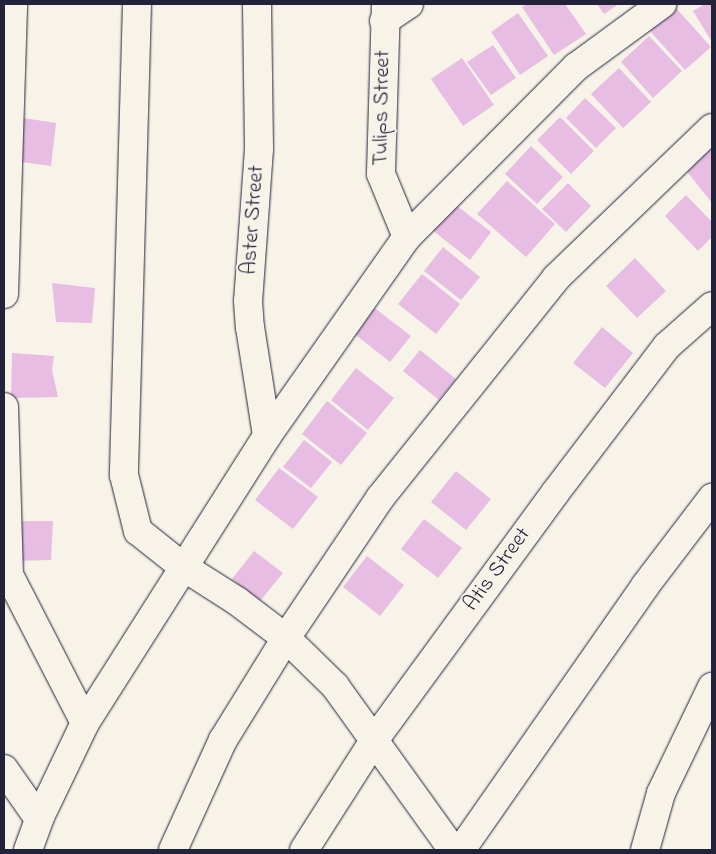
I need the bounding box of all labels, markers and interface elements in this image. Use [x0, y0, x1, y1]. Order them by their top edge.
street label: Tulips Street [369, 50, 397, 166]
street label: Aster Street [237, 164, 271, 276]
street label: Atis Street [459, 523, 537, 617]

